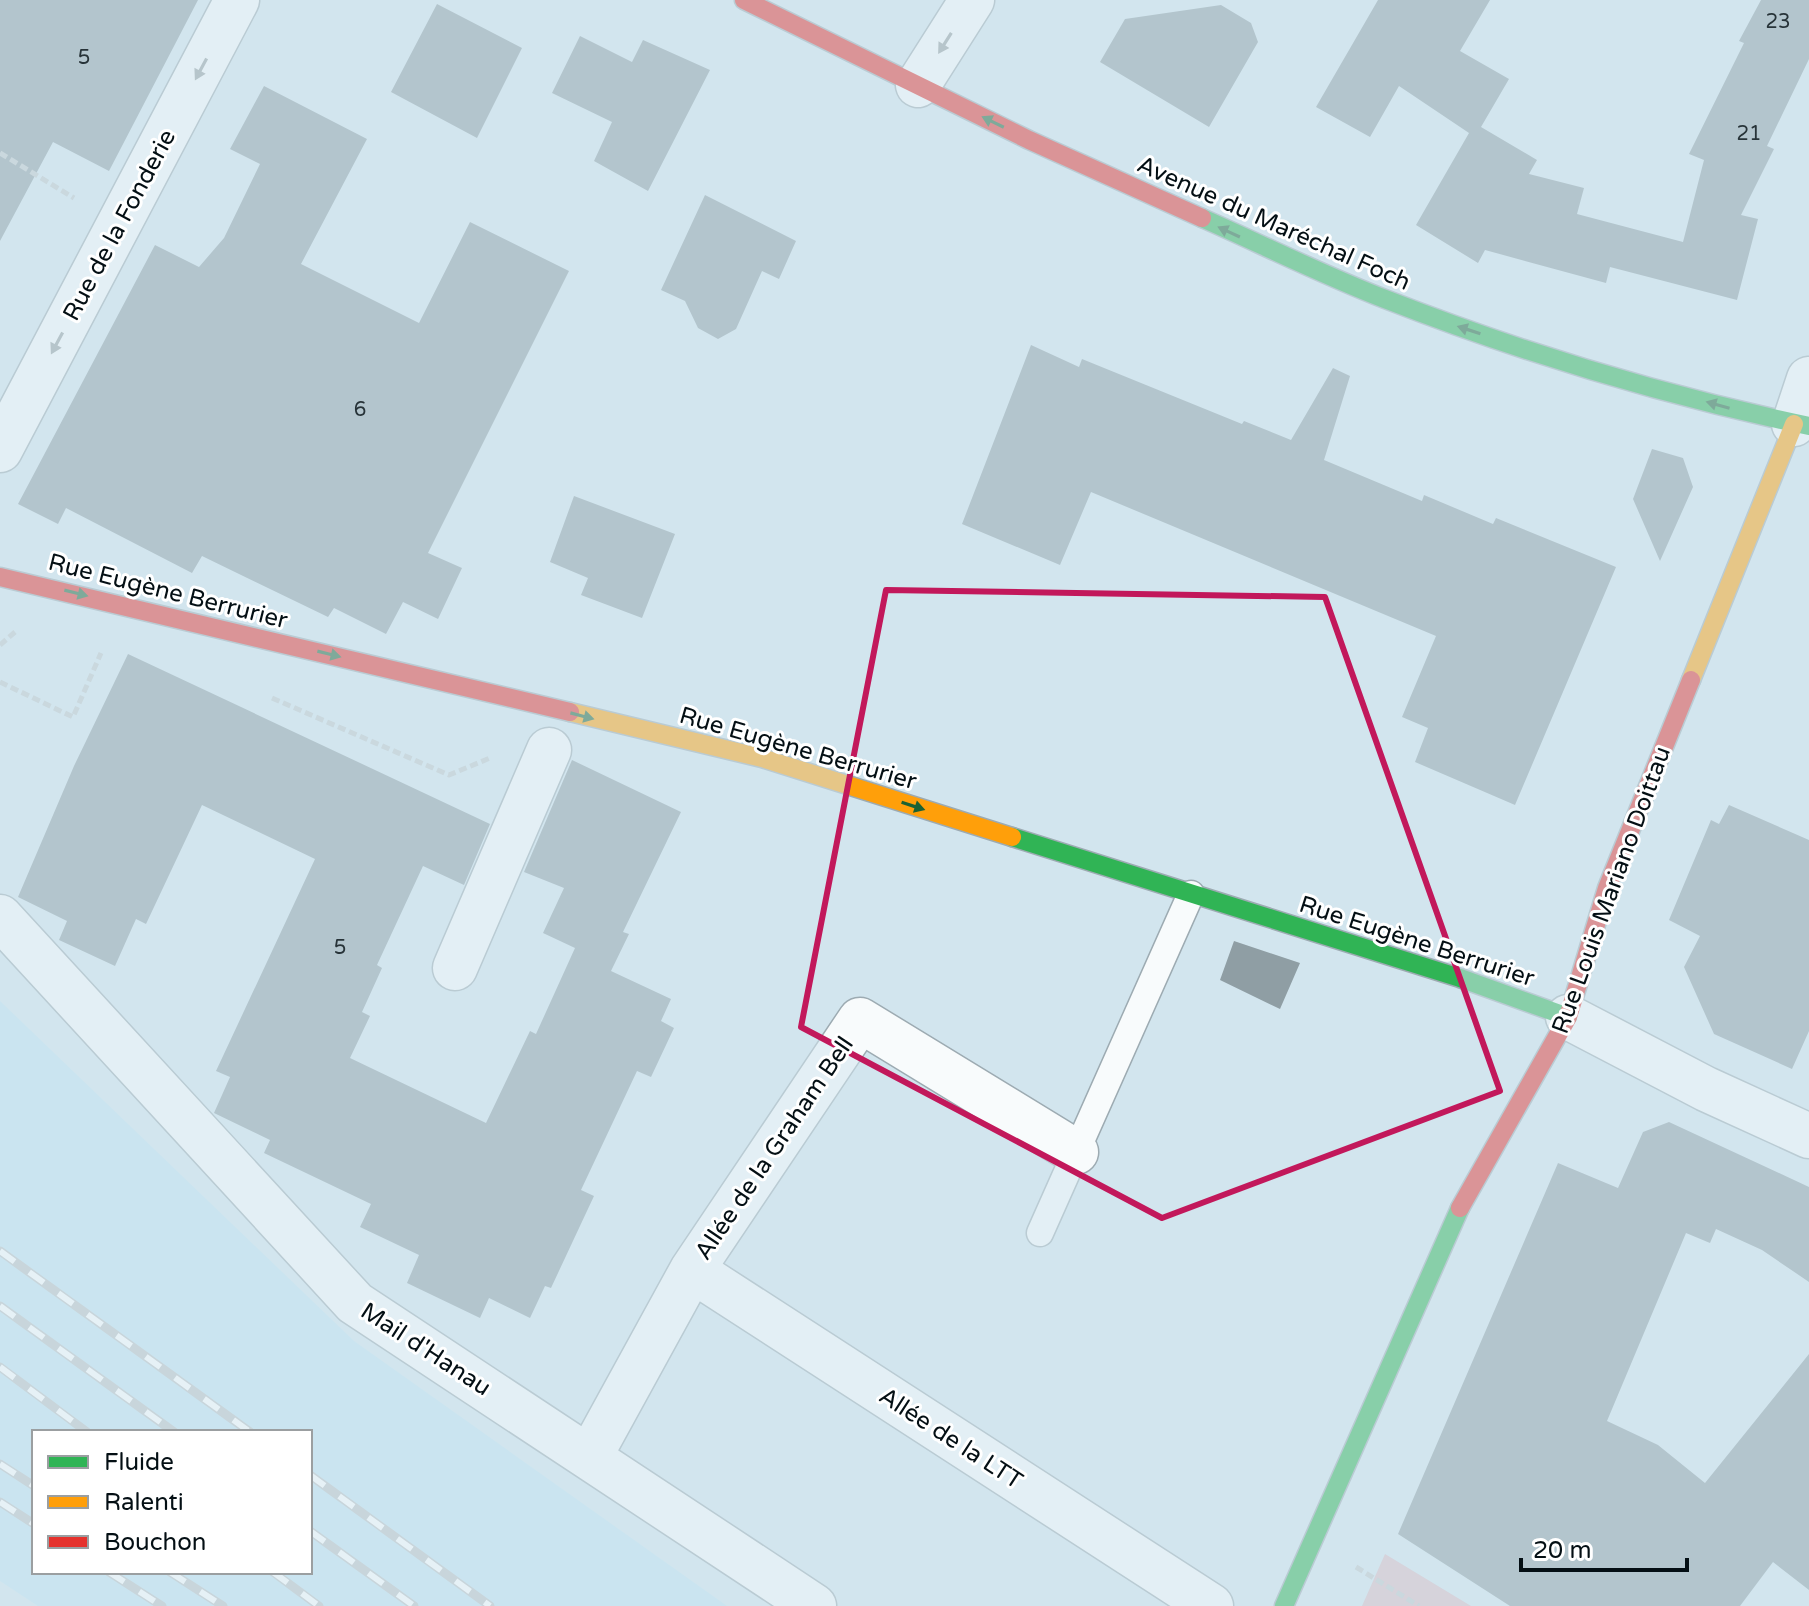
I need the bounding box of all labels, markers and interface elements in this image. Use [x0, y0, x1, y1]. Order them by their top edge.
house number: 23 [1765, 10, 1791, 34]
one-way arrow [937, 32, 952, 53]
house number: 5 [78, 46, 90, 70]
one-way arrow [194, 58, 207, 81]
one-way arrow [981, 116, 1004, 129]
house number: 21 [1736, 122, 1762, 146]
street label: Rue de la Fonderie [57, 125, 182, 326]
street label: Avenue du Maréchal Foch [1133, 150, 1415, 297]
one-way arrow [1217, 225, 1240, 239]
one-way arrow [1457, 323, 1481, 336]
one-way arrow [50, 332, 63, 355]
house number: 6 [354, 398, 366, 422]
one-way arrow [1706, 398, 1730, 411]
street label: Rue Eugène Berrurier [45, 548, 291, 635]
one-way arrow [64, 587, 89, 600]
one-way arrow [317, 649, 342, 661]
street label: Rue Eugène Berrurier [676, 701, 921, 796]
one-way arrow [569, 710, 594, 722]
street label: Rue Louis Mariano Doittau [1546, 743, 1677, 1038]
one-way arrow [902, 800, 926, 812]
street label: Rue Eugène Berrurier [1296, 890, 1539, 993]
house number: 5 [334, 936, 346, 960]
street label: Allée de la Graham Bell [689, 1031, 860, 1265]
street label: Mail d'Hanau [355, 1297, 496, 1402]
street label: Allée de la LTT [874, 1381, 1028, 1496]
legend [32, 1430, 312, 1574]
text: Fluide [104, 1448, 174, 1477]
text: Ralenti [104, 1488, 184, 1517]
scale bar [1521, 1522, 1687, 1572]
text: Bouchon [104, 1528, 206, 1557]
text: 20 m [1533, 1536, 1591, 1565]

